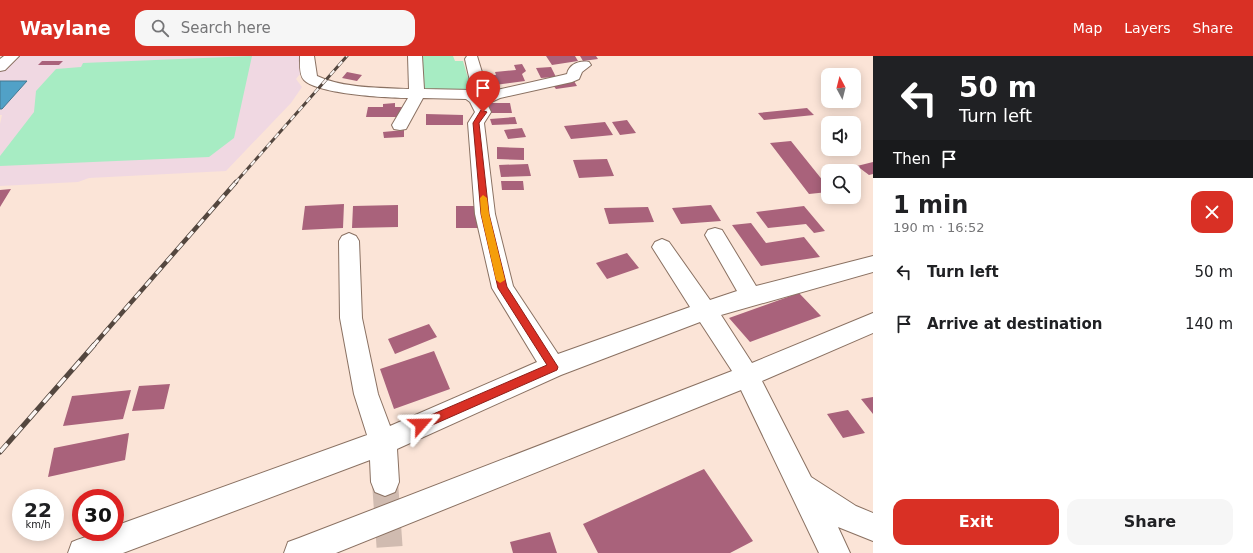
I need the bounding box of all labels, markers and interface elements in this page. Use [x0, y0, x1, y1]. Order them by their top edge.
search box [135, 10, 415, 46]
text: Waylane [20, 17, 111, 39]
icon: search [149, 17, 171, 39]
text: Search here [181, 19, 271, 37]
text: Map [1073, 20, 1102, 36]
text: Layers [1124, 20, 1171, 36]
text: Share [1193, 20, 1233, 36]
north arrow [821, 68, 861, 108]
map controls [821, 68, 861, 204]
pin [466, 71, 500, 112]
text: 50 m [959, 71, 1037, 104]
icon: left [893, 72, 945, 124]
icon: arrive [472, 77, 494, 99]
text: Turn left [959, 105, 1032, 126]
button: sound [821, 116, 861, 156]
icon: arrive [938, 148, 960, 170]
text: Then [893, 150, 930, 168]
button: search [821, 164, 861, 204]
text: 1 min [893, 191, 968, 219]
button: close [1191, 191, 1233, 233]
text: 190 m · 16:52 [893, 220, 984, 235]
icon: left [893, 261, 915, 283]
text: Turn left [927, 263, 999, 281]
text: 50 m [1195, 263, 1233, 281]
icon: arrive [893, 313, 915, 335]
text: Arrive at destination [927, 315, 1102, 333]
text: 140 m [1185, 315, 1233, 333]
position arrow [400, 403, 442, 445]
speed limit sign: 30 [72, 489, 124, 541]
text: 22 [24, 498, 52, 522]
button: Exit [893, 499, 1059, 545]
button: Share [1067, 499, 1233, 545]
text: km/h [25, 519, 51, 530]

